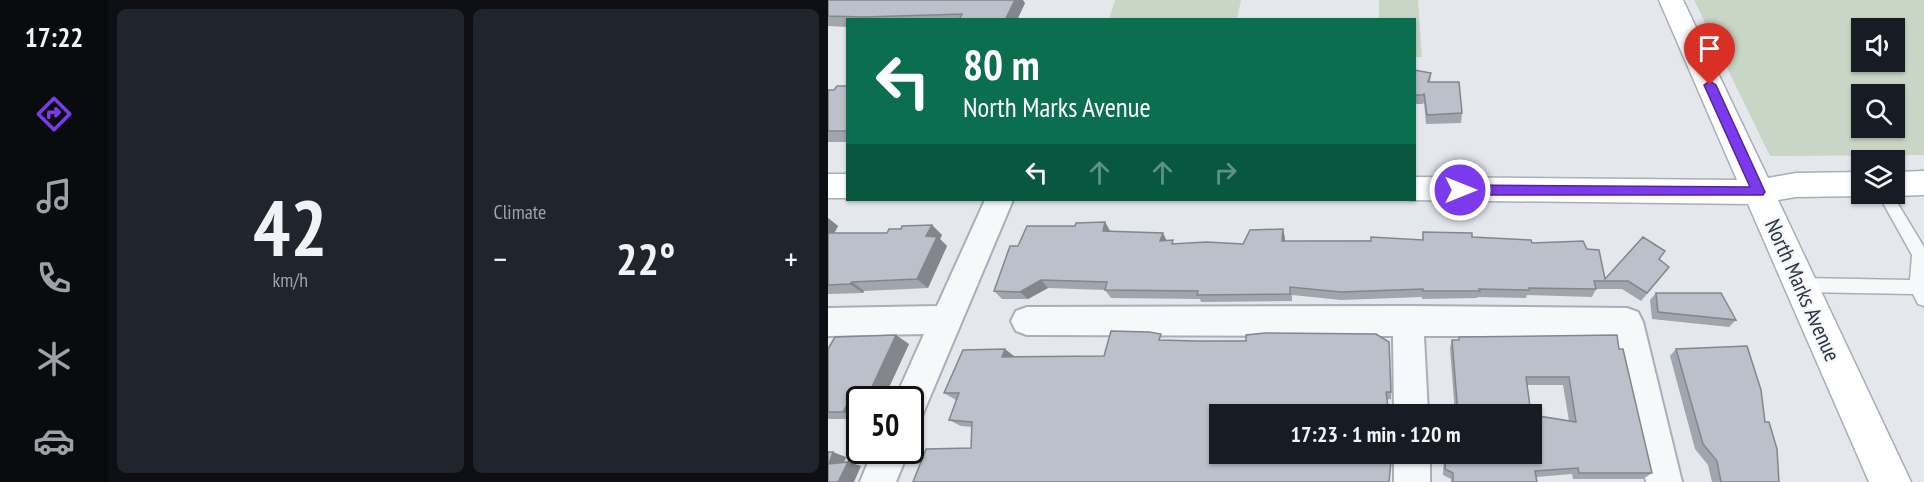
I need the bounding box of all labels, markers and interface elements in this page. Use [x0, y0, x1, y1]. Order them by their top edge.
map controls [1851, 18, 1905, 204]
button: sound [1851, 18, 1905, 72]
text: 17:22 [25, 20, 83, 54]
pin [1684, 23, 1735, 85]
icon: arrive [1693, 32, 1726, 65]
text: 80 m [963, 37, 1040, 92]
icon: left [864, 42, 942, 120]
button: search [1851, 84, 1905, 138]
text: North Marks Avenue [963, 90, 1151, 124]
icon: directions [33, 93, 75, 135]
button: layers [1851, 150, 1905, 204]
icon: left [1020, 156, 1053, 189]
icon: ahead [1083, 156, 1116, 189]
icon: ahead [1146, 156, 1179, 189]
icon: right [1209, 156, 1242, 189]
position arrow [1428, 158, 1492, 222]
icon: music [33, 175, 75, 217]
text: 42 [253, 177, 328, 278]
text: Climate [494, 199, 546, 225]
street label: North Marks Avenue [1759, 214, 1847, 366]
text: 22° [616, 229, 675, 287]
text: − [494, 237, 507, 280]
text: + [784, 237, 798, 280]
icon: phone [33, 257, 75, 299]
text: km/h [273, 267, 308, 293]
icon: climate [33, 338, 75, 380]
speed limit sign: 50 [846, 386, 924, 464]
icon: car [33, 420, 75, 462]
text: 17:23 · 1 min · 120 m [1290, 420, 1461, 448]

